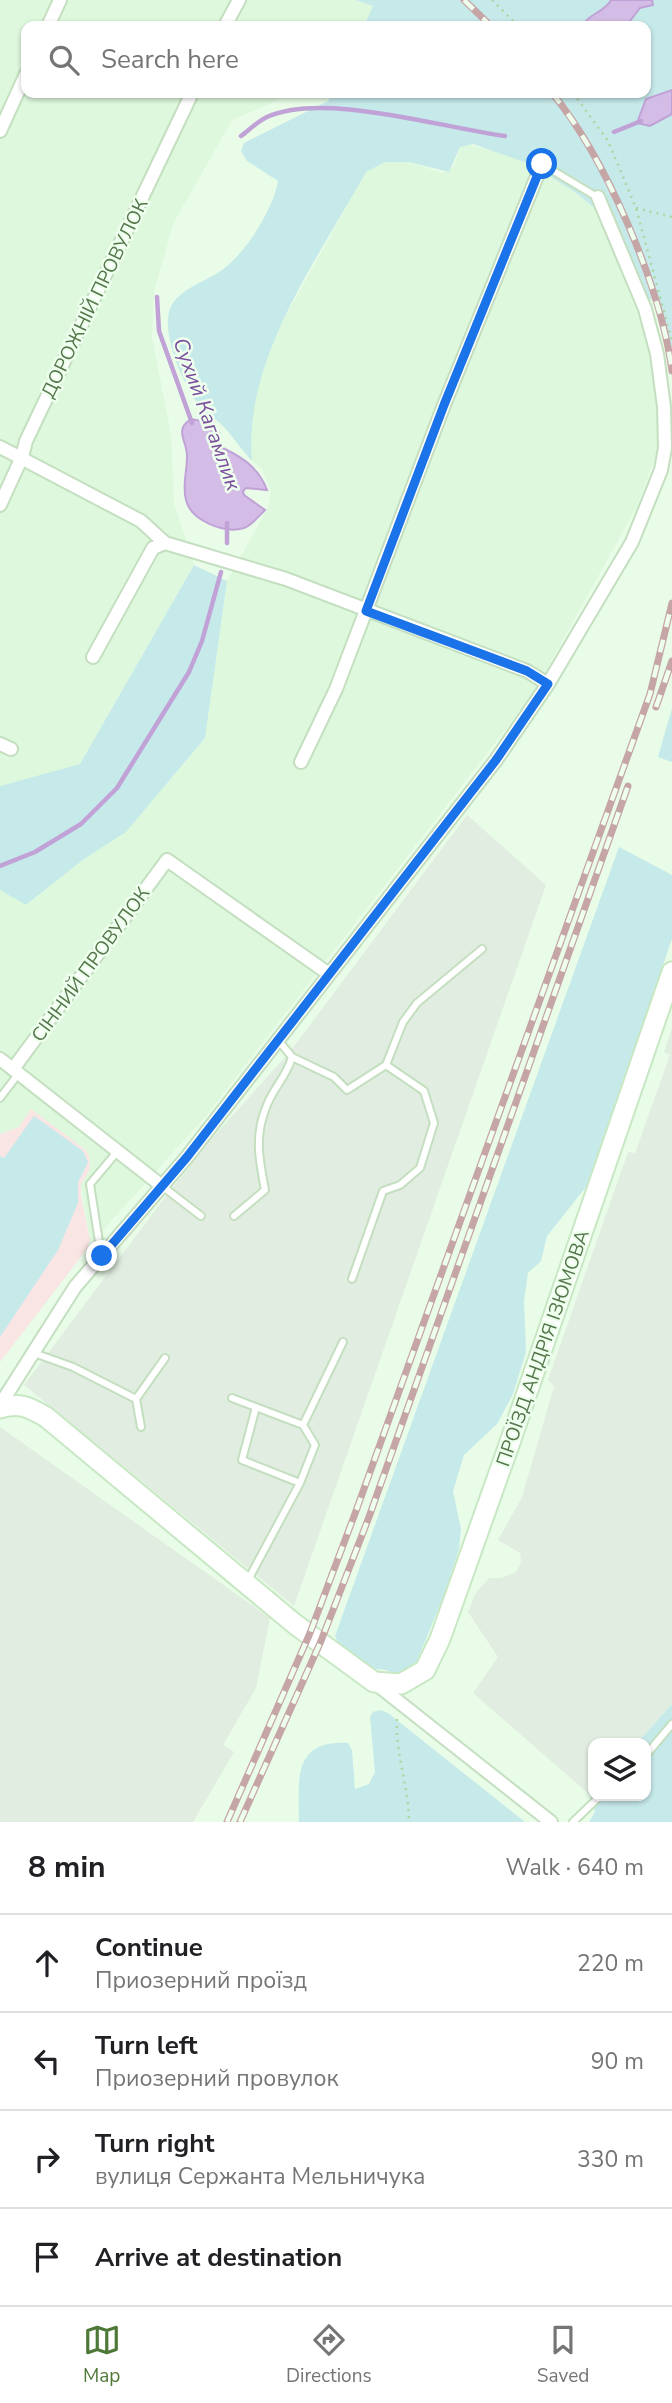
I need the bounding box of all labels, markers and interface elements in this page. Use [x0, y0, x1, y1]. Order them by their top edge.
search box [21, 21, 651, 98]
icon: search [45, 41, 83, 79]
text: Search here [101, 42, 239, 77]
route start [526, 148, 557, 179]
street label: ДОРОЖНІЙ ПРОВУЛОК [35, 195, 154, 402]
water label: Сухий Кагамлик [166, 334, 248, 495]
street label: СІННИЙ ПРОВУЛОК [26, 882, 156, 1047]
street label: ПРОЇЗД АНДРІЯ ІЗЮМОВА [490, 1226, 596, 1470]
route end [86, 1240, 117, 1271]
map controls [588, 1738, 651, 1801]
button: layers [588, 1738, 651, 1801]
text: 8 min [28, 1847, 106, 1888]
text: Walk · 640 m [505, 1852, 644, 1883]
text: Continue [95, 1930, 203, 1965]
icon: ahead [28, 1944, 66, 1982]
text: 220 m [577, 1948, 644, 1979]
text: Приозерний проїзд [95, 1965, 307, 1996]
text: Turn left [95, 2028, 198, 2063]
icon: left [28, 2042, 66, 2080]
text: 90 m [591, 2046, 644, 2077]
text: Приозерний провулок [95, 2063, 339, 2094]
text: Turn right [95, 2126, 214, 2161]
icon: right [28, 2140, 66, 2178]
text: 330 m [577, 2144, 644, 2175]
text: вулиця Сержанта Мельничука [95, 2161, 425, 2192]
icon: arrive [28, 2238, 66, 2276]
text: Arrive at destination [95, 2240, 342, 2275]
tab: Map [83, 2321, 121, 2389]
tab: Directions [286, 2321, 372, 2389]
tab: Saved [537, 2321, 589, 2389]

